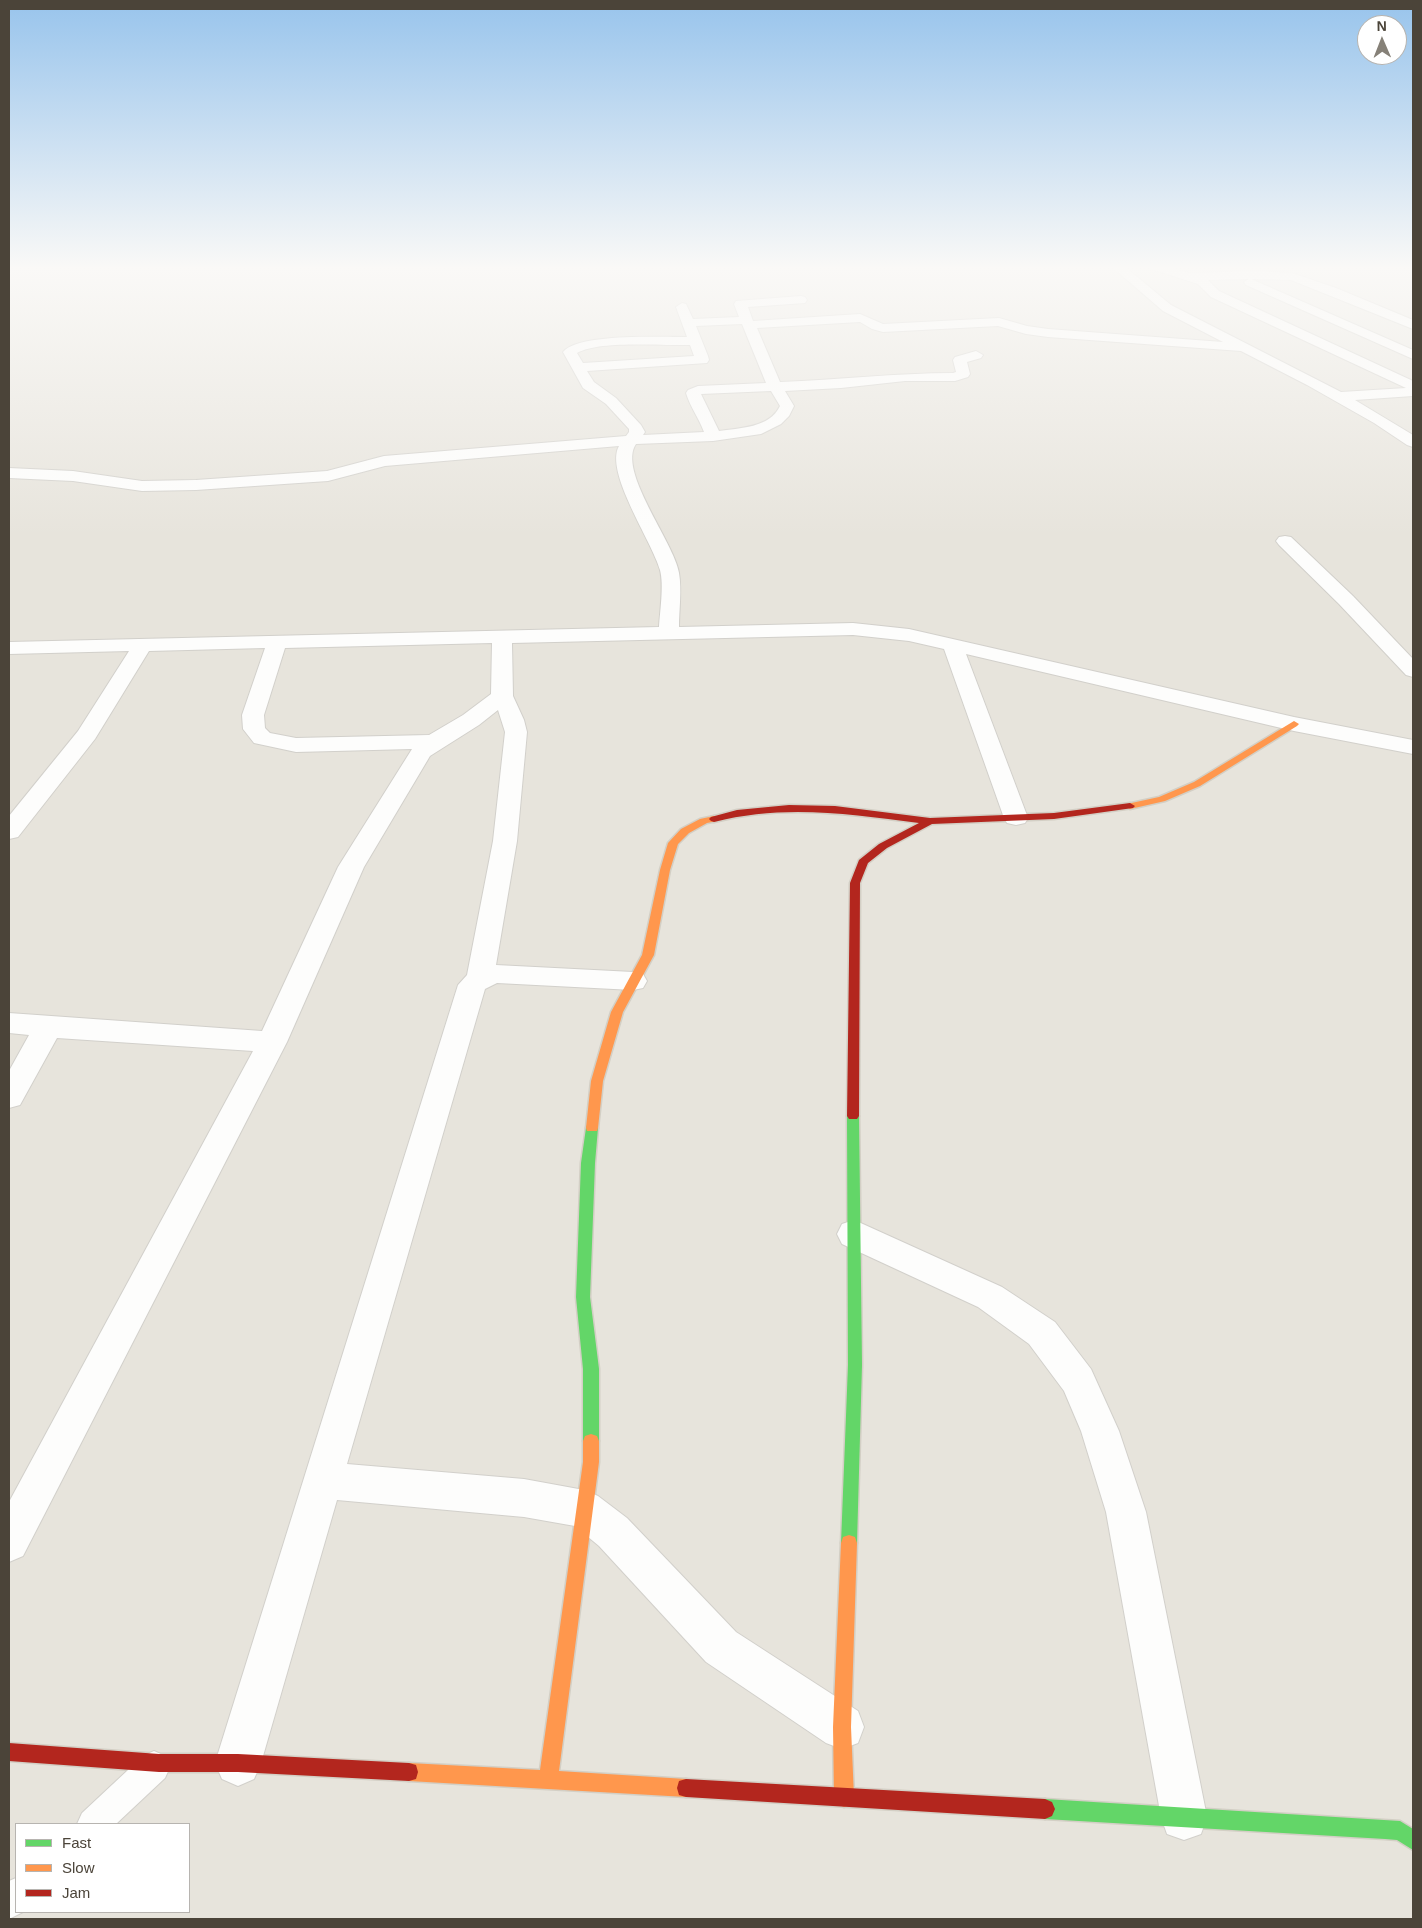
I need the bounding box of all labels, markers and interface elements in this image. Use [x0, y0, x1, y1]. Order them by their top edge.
north arrow [1357, 15, 1407, 65]
text: N [1377, 18, 1387, 34]
legend [15, 1823, 190, 1913]
text: Fast [62, 1834, 91, 1851]
text: Slow [62, 1859, 95, 1876]
text: Jam [62, 1884, 90, 1901]

